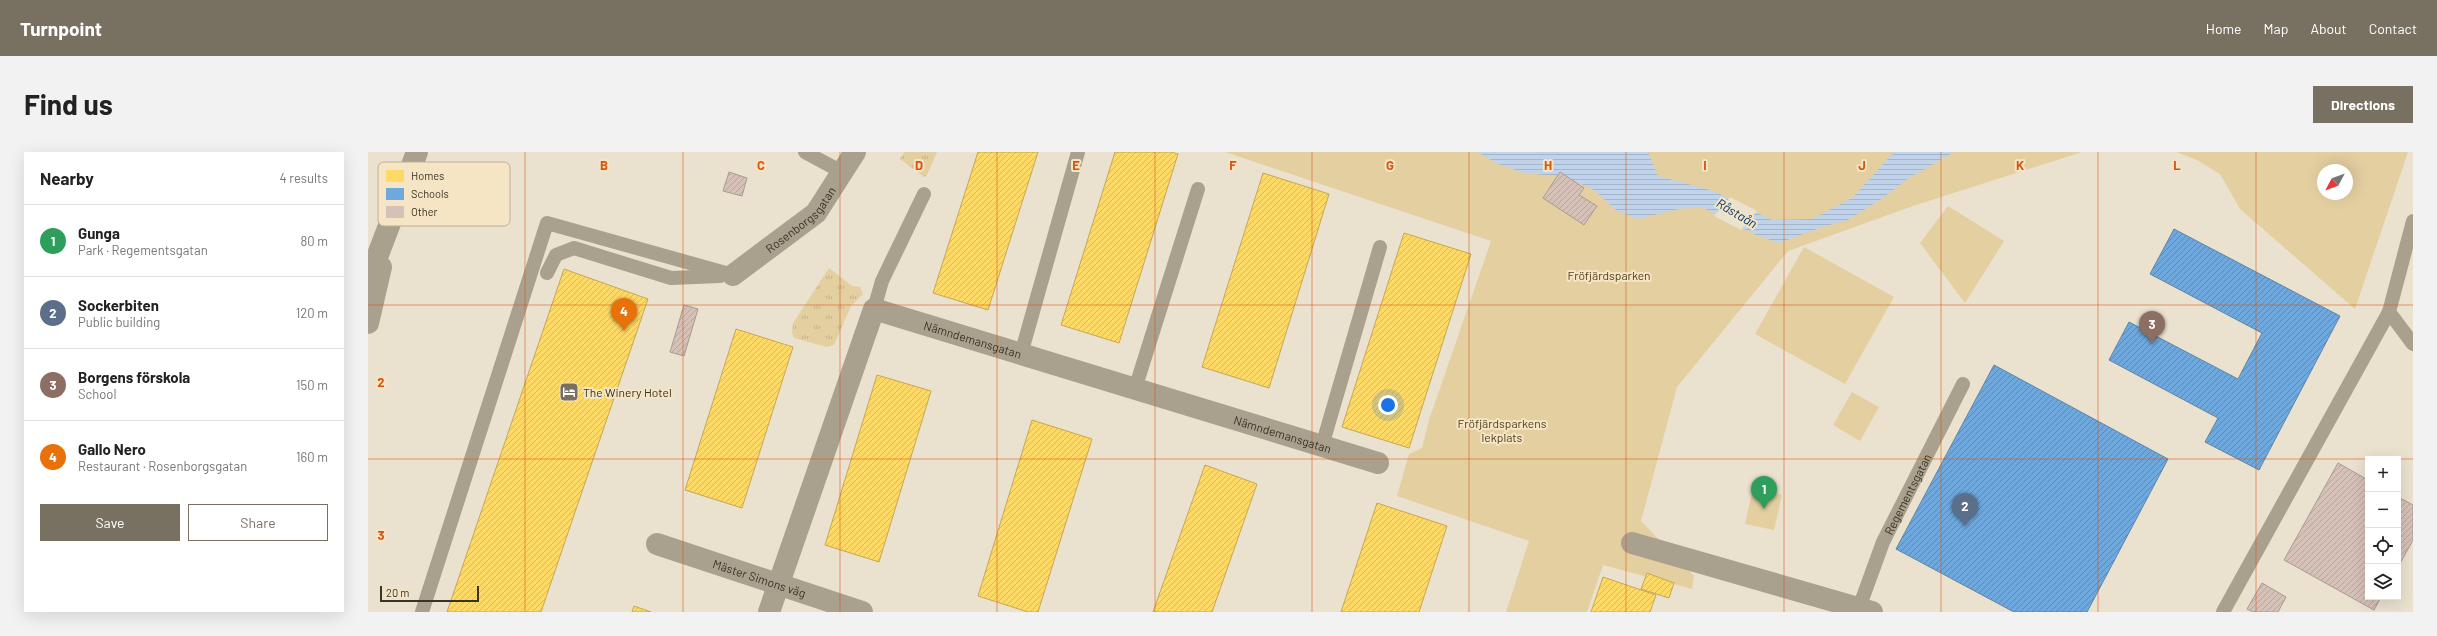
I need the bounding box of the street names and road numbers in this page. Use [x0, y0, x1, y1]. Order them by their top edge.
street label: Rosenborgsgatan [763, 184, 838, 255]
street label: Nämndemansgatan [922, 318, 1023, 361]
street label: Nämndemansgatan [1232, 412, 1333, 455]
street label: Regementsgatan [1881, 451, 1934, 537]
street label: Mäster Simons väg [711, 556, 808, 600]

